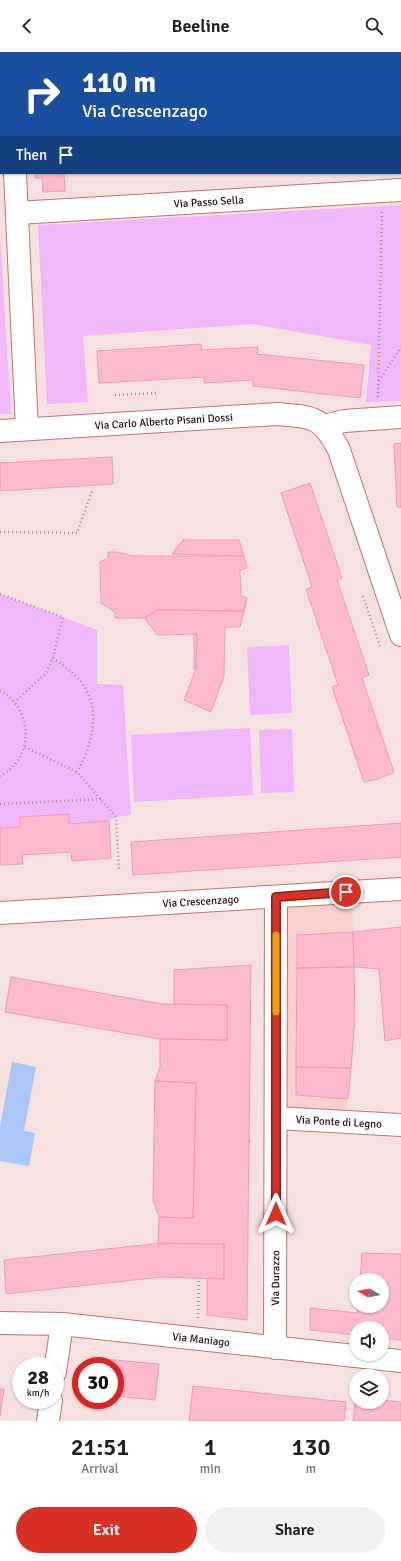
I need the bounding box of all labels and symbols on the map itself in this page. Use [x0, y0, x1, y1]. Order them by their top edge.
street label: Via Passo Sella [173, 193, 245, 211]
street label: Via Carlo Alberto Pisani Dossi [94, 411, 233, 432]
pin [329, 875, 363, 909]
street label: Via Crescenzago [162, 893, 240, 910]
street label: Via Ponte di Legno [295, 1113, 383, 1131]
position arrow [255, 1193, 297, 1235]
street label: Via Durazzo [269, 1250, 282, 1306]
north arrow [349, 1273, 389, 1313]
street label: Via Maniago [172, 1330, 231, 1349]
speed limit sign: 30 [72, 1357, 124, 1409]

